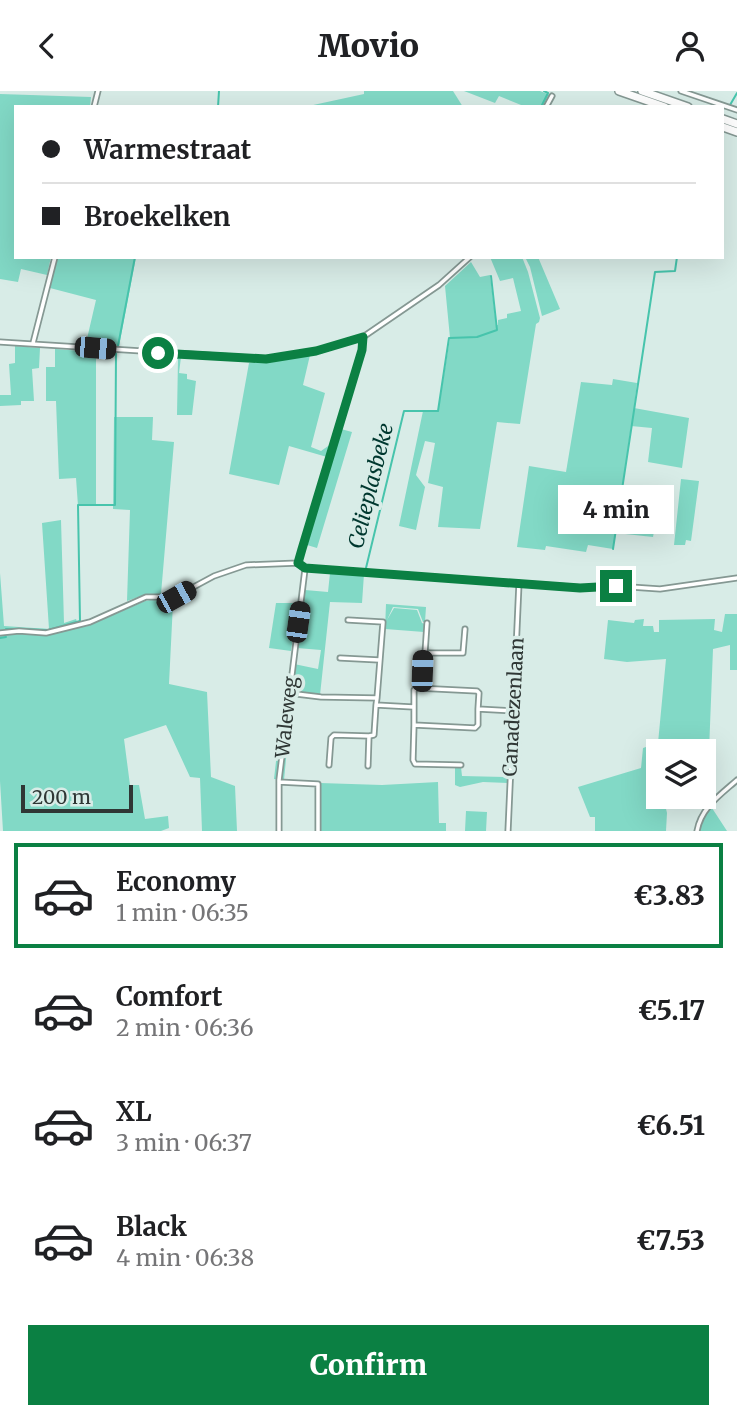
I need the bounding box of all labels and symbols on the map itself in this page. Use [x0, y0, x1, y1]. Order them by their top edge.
car [74, 336, 117, 360]
route start [142, 337, 174, 369]
water label: Celieplasbeke [342, 420, 399, 552]
callout: 4 min [558, 484, 674, 533]
route end [600, 570, 632, 602]
car [153, 578, 200, 616]
car [285, 600, 312, 644]
street label: Canadezenlaan [497, 637, 529, 777]
car [411, 650, 434, 692]
street label: Waleweg [270, 675, 302, 760]
scale bar [21, 782, 133, 814]

